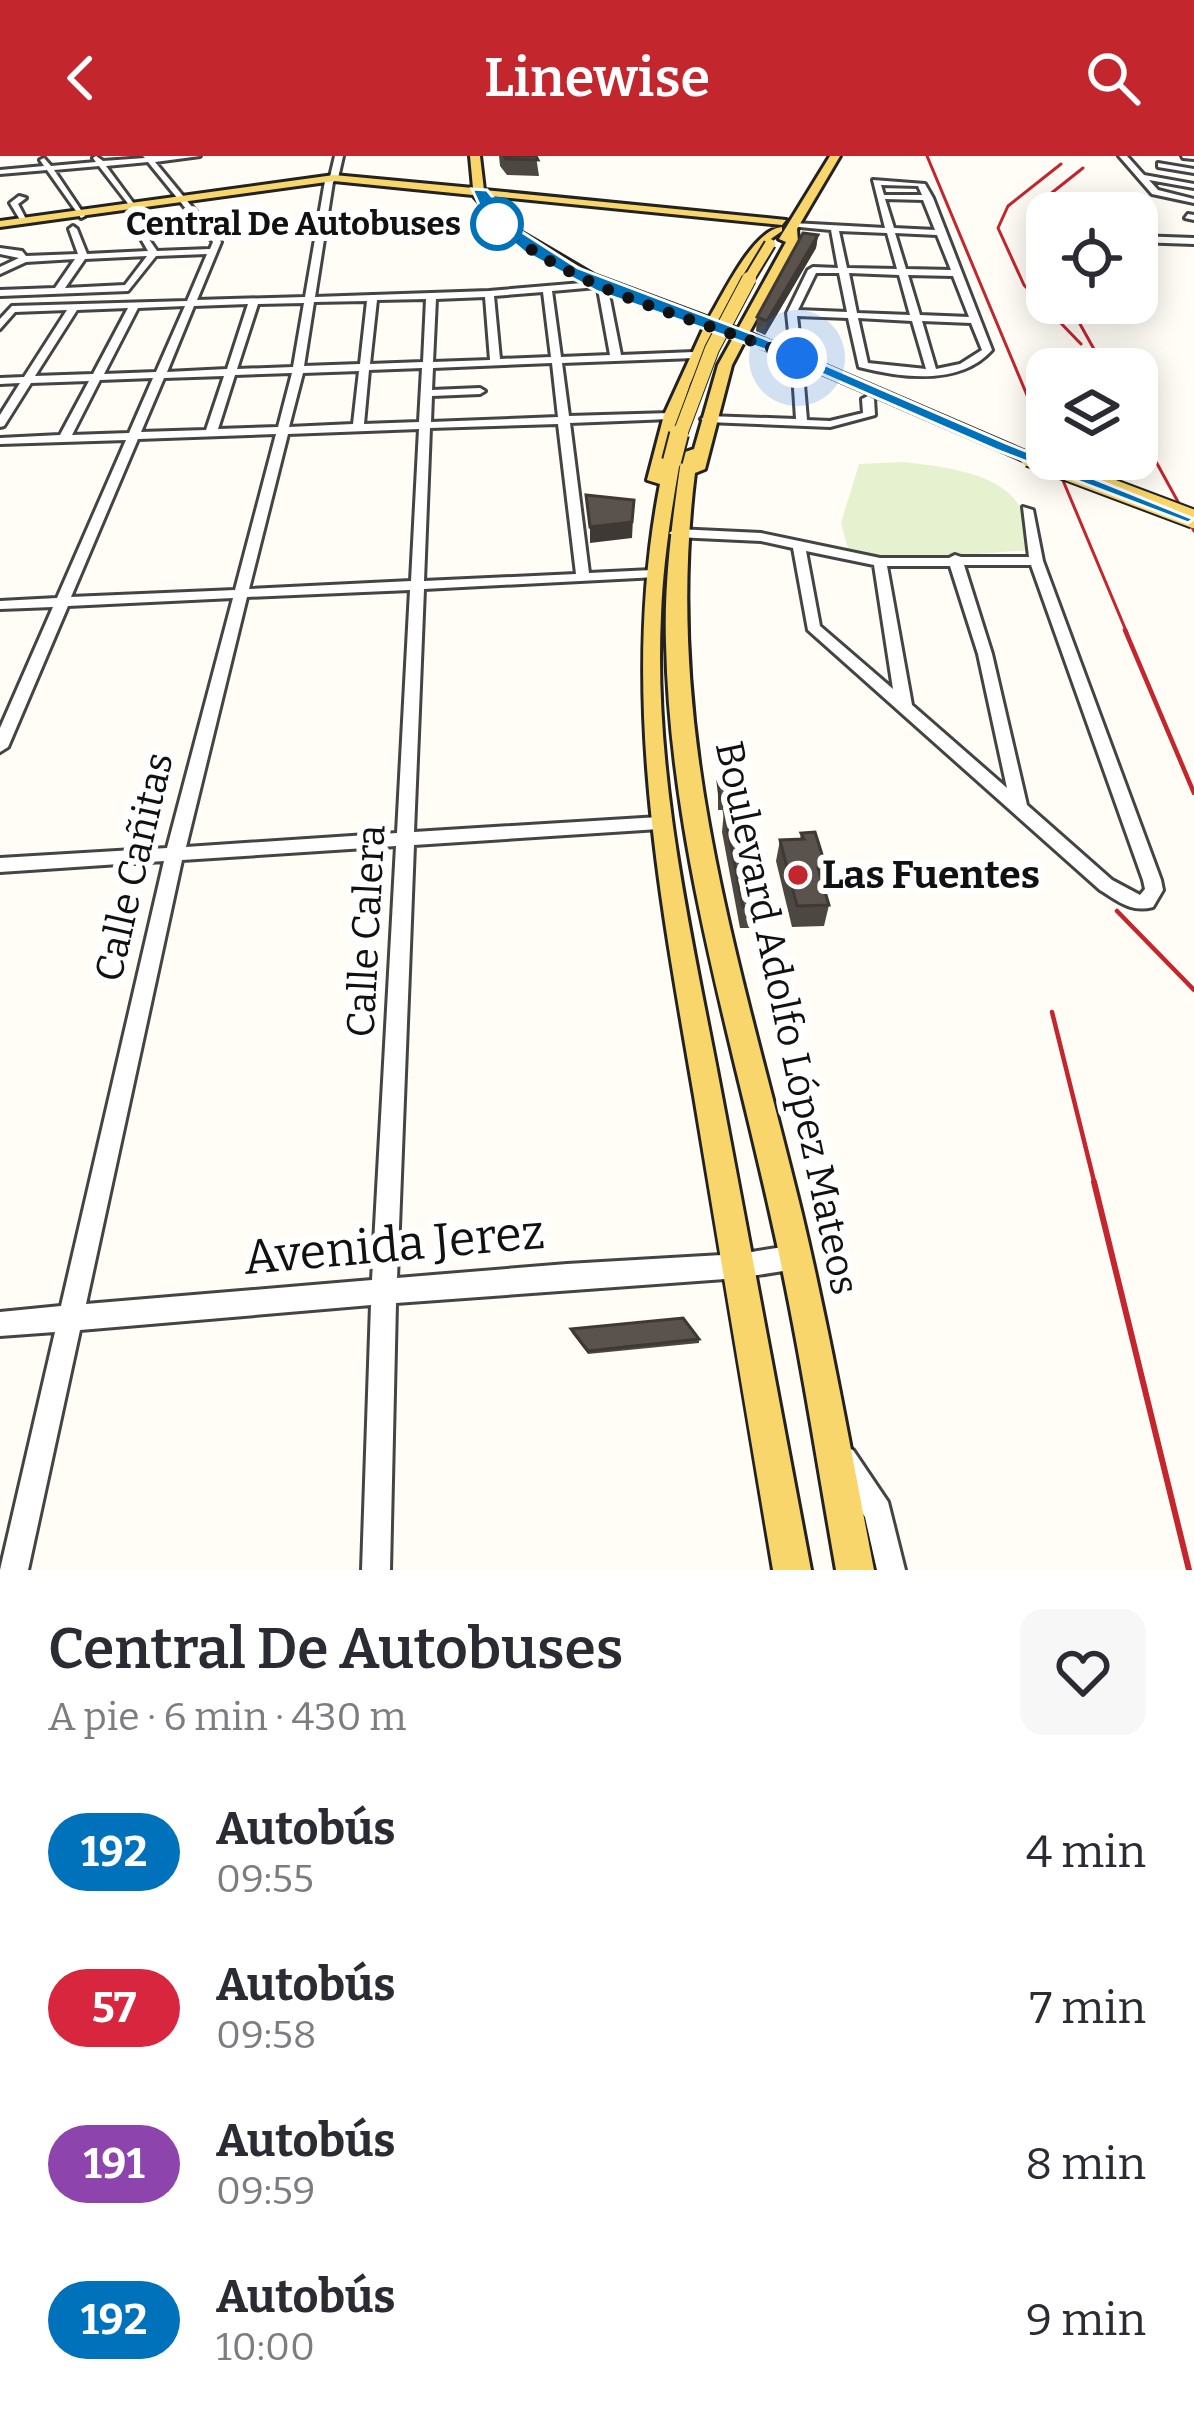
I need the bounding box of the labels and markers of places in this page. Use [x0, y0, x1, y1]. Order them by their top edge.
marker: Central De Autobuses [472, 199, 522, 249]
place label: Central De Autobuses [126, 204, 461, 244]
place label: Las Fuentes [822, 852, 1040, 898]
marker: Las Fuentes [785, 862, 811, 888]

